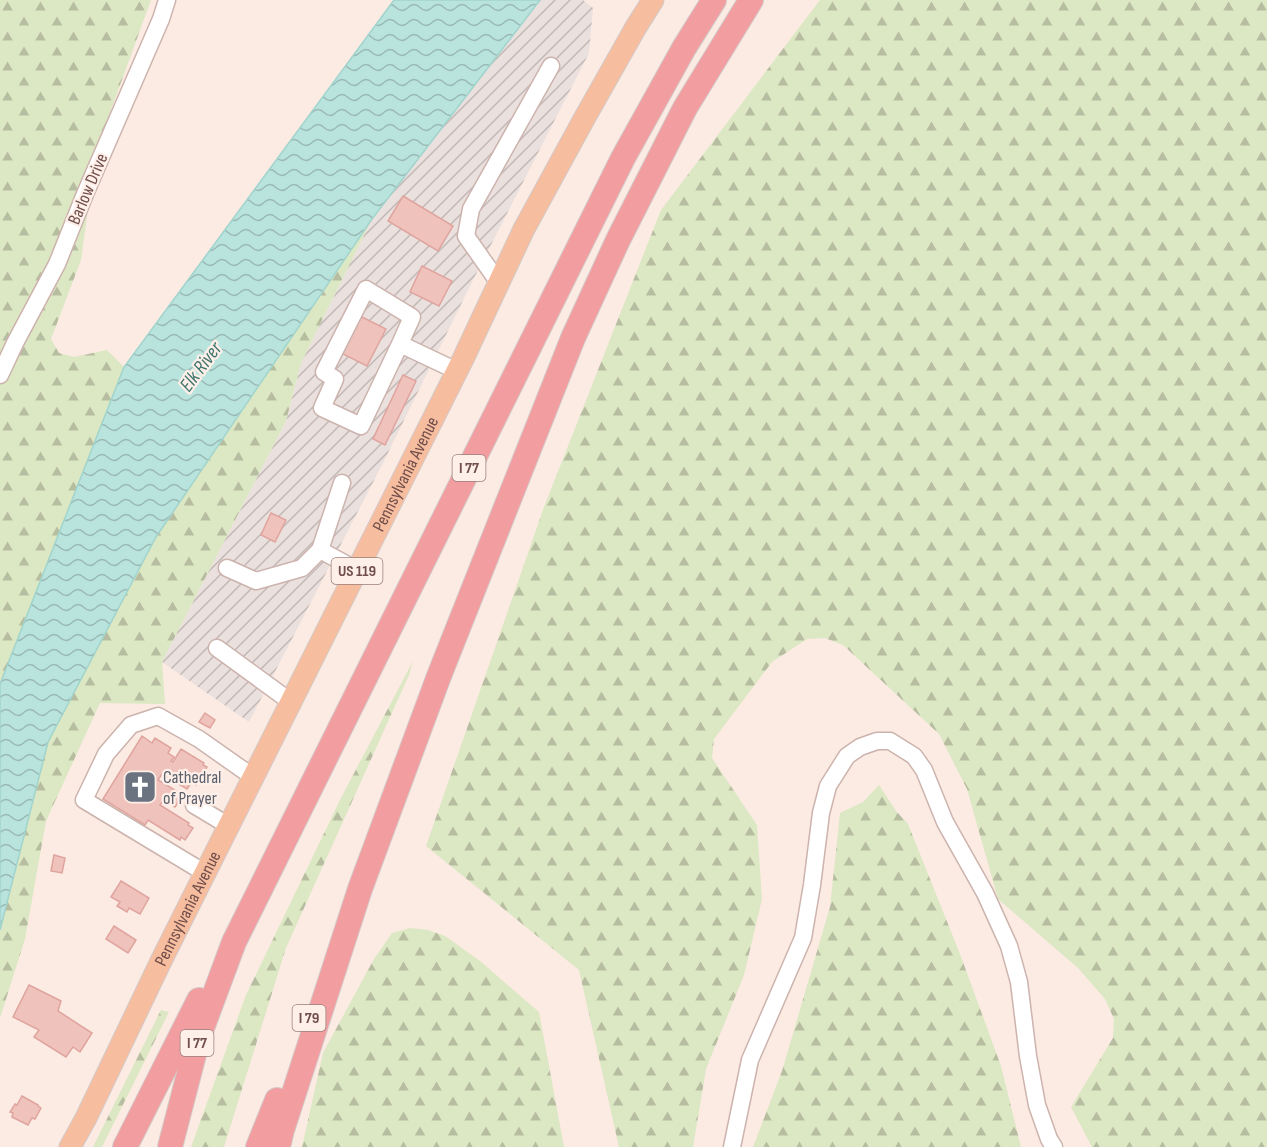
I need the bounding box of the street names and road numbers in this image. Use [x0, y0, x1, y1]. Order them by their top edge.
street label: Barlow Drive [64, 150, 112, 228]
street label: Pennsylvania Avenue [368, 413, 443, 535]
road number: I 77 [452, 455, 486, 481]
road number: US 119 [332, 558, 382, 584]
street label: Pennsylvania Avenue [150, 848, 225, 969]
road number: I 79 [292, 1005, 326, 1031]
road number: I 77 [180, 1030, 214, 1056]

